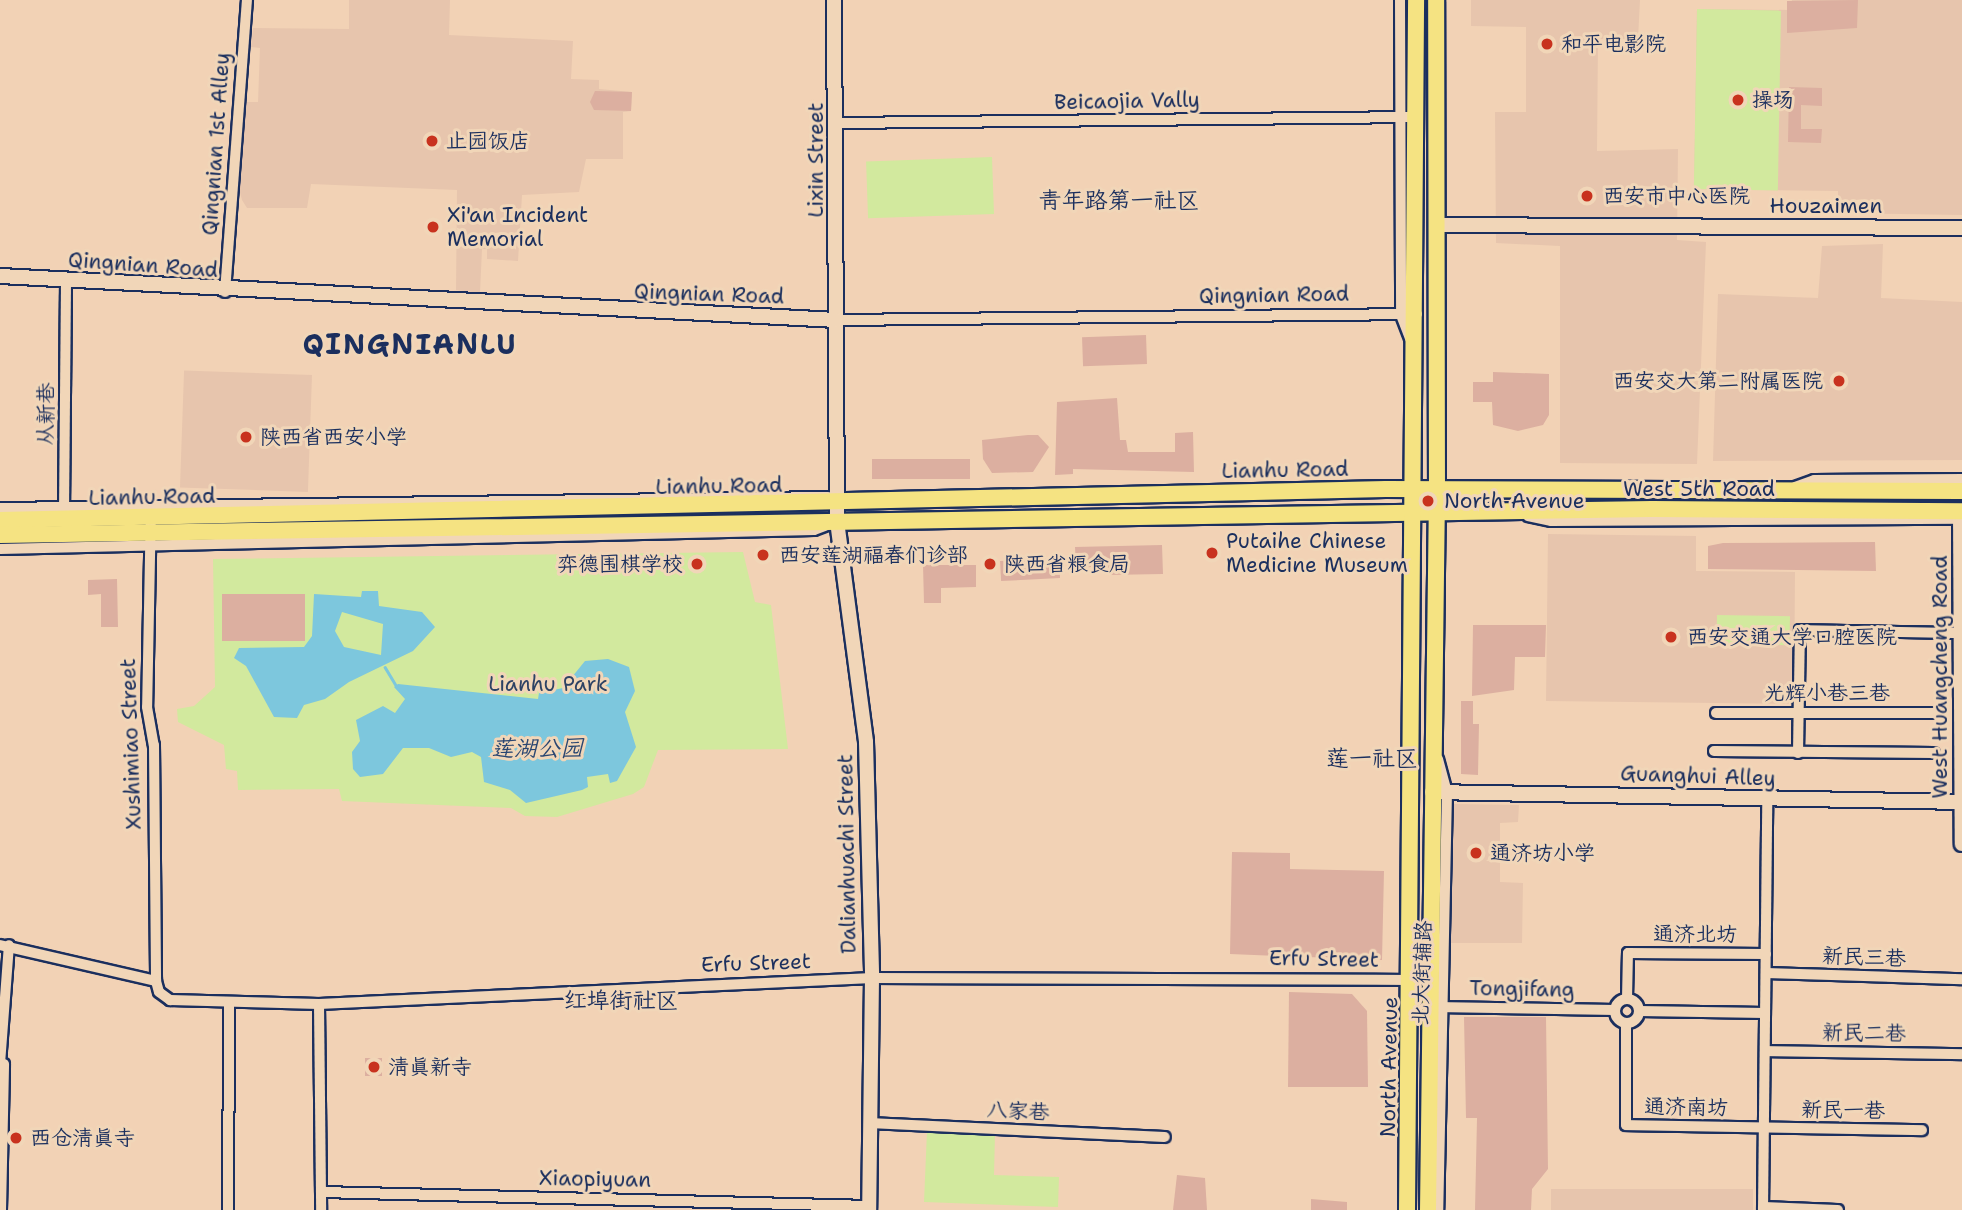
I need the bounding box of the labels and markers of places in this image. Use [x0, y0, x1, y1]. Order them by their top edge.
place label: 和平电影院 [1561, 31, 1666, 57]
marker: 和平电影院 [1539, 36, 1555, 52]
place label: 操场 [1752, 87, 1794, 113]
marker: 操场 [1730, 92, 1746, 108]
place label: 止园饭店 [446, 128, 530, 154]
marker: 止园饭店 [424, 133, 440, 149]
place label: 西安市中心医院 [1603, 183, 1750, 209]
marker: 西安市中心医院 [1577, 186, 1597, 206]
place label: Xi'an Incident Memorial [447, 202, 588, 252]
marker: Xi'an Incident Memorial [425, 219, 441, 235]
place label: 西安交大第二附属医院 [1613, 368, 1823, 394]
marker: 西安交大第二附属医院 [1829, 371, 1849, 391]
place label: 陕西省西安小学 [260, 424, 407, 450]
marker: 陕西省西安小学 [238, 429, 254, 445]
place label: North Avenue [1444, 488, 1585, 514]
marker: North Avenue [1418, 491, 1438, 511]
place label: Putaihe Chinese Medicine Museum [1226, 528, 1408, 578]
place label: 西安莲湖福春们诊部 [779, 542, 968, 568]
marker: 西安莲湖福春们诊部 [753, 545, 773, 565]
marker: Putaihe Chinese Medicine Museum [1204, 545, 1220, 561]
place label: 弈德围棋学校 [557, 551, 683, 577]
place label: 陕西省粮食局 [1004, 551, 1130, 577]
marker: 弈德围棋学校 [689, 556, 705, 572]
marker: 陕西省粮食局 [982, 556, 998, 572]
place label: 西安交通大学口腔医院 [1687, 624, 1897, 650]
marker: 西安交通大学口腔医院 [1661, 627, 1681, 647]
place label: 通济坊小学 [1490, 840, 1595, 866]
marker: 通济坊小学 [1468, 845, 1484, 861]
place label: 清真新寺 [388, 1054, 472, 1080]
marker: 清真新寺 [366, 1059, 382, 1075]
place label: 西仓清真寺 [30, 1125, 135, 1151]
marker: 西仓清真寺 [8, 1130, 24, 1146]

